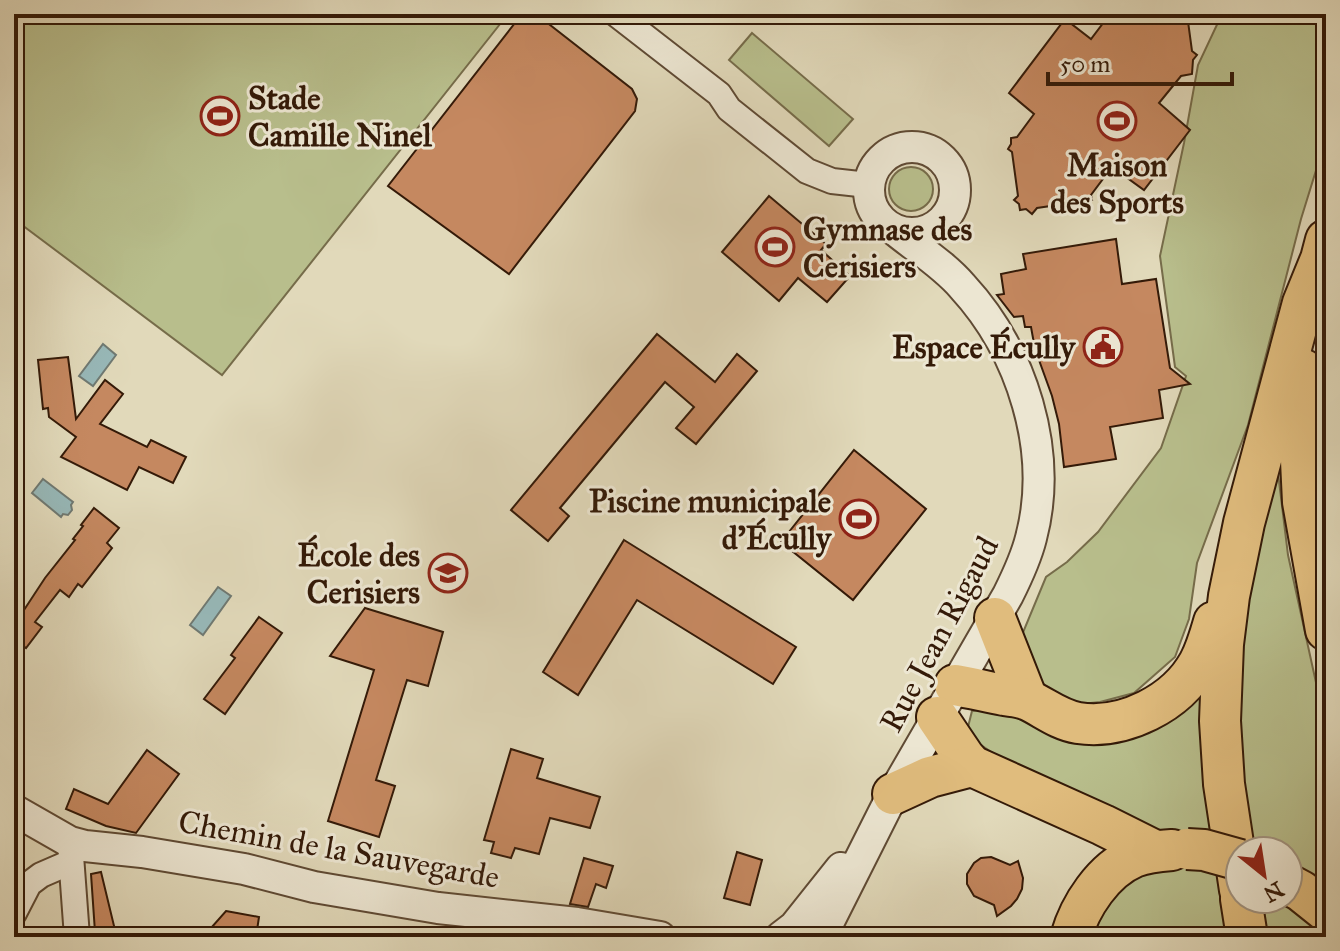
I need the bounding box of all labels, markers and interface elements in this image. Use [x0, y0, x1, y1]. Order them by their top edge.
scale bar [1048, 36, 1232, 86]
text: 50 m [1060, 49, 1110, 79]
place label: Stade Camille Ninel [248, 79, 433, 155]
sports icon: Stade Camille Ninel [199, 95, 241, 137]
sports icon: Maison des Sports [1096, 100, 1138, 142]
place label: Maison des Sports [1050, 146, 1184, 222]
place label: Gymnase des Cerisiers [803, 210, 972, 286]
sports icon: Gymnase des Cerisiers [754, 226, 796, 268]
place label: Espace Écully [892, 326, 1076, 367]
public building icon: Espace Écully [1082, 326, 1124, 368]
place label: Piscine municipale d'Écully [589, 482, 832, 558]
sports icon: Piscine municipale d'Écully [838, 498, 880, 540]
street label: Rue Jean Rigaud [872, 530, 1007, 739]
place label: École des Cerisiers [298, 534, 420, 612]
school or university icon: École des Cerisiers [427, 552, 469, 594]
street label: Chemin de la Sauvegarde [176, 802, 502, 897]
north arrow [1224, 835, 1304, 915]
text: N [1259, 876, 1289, 908]

